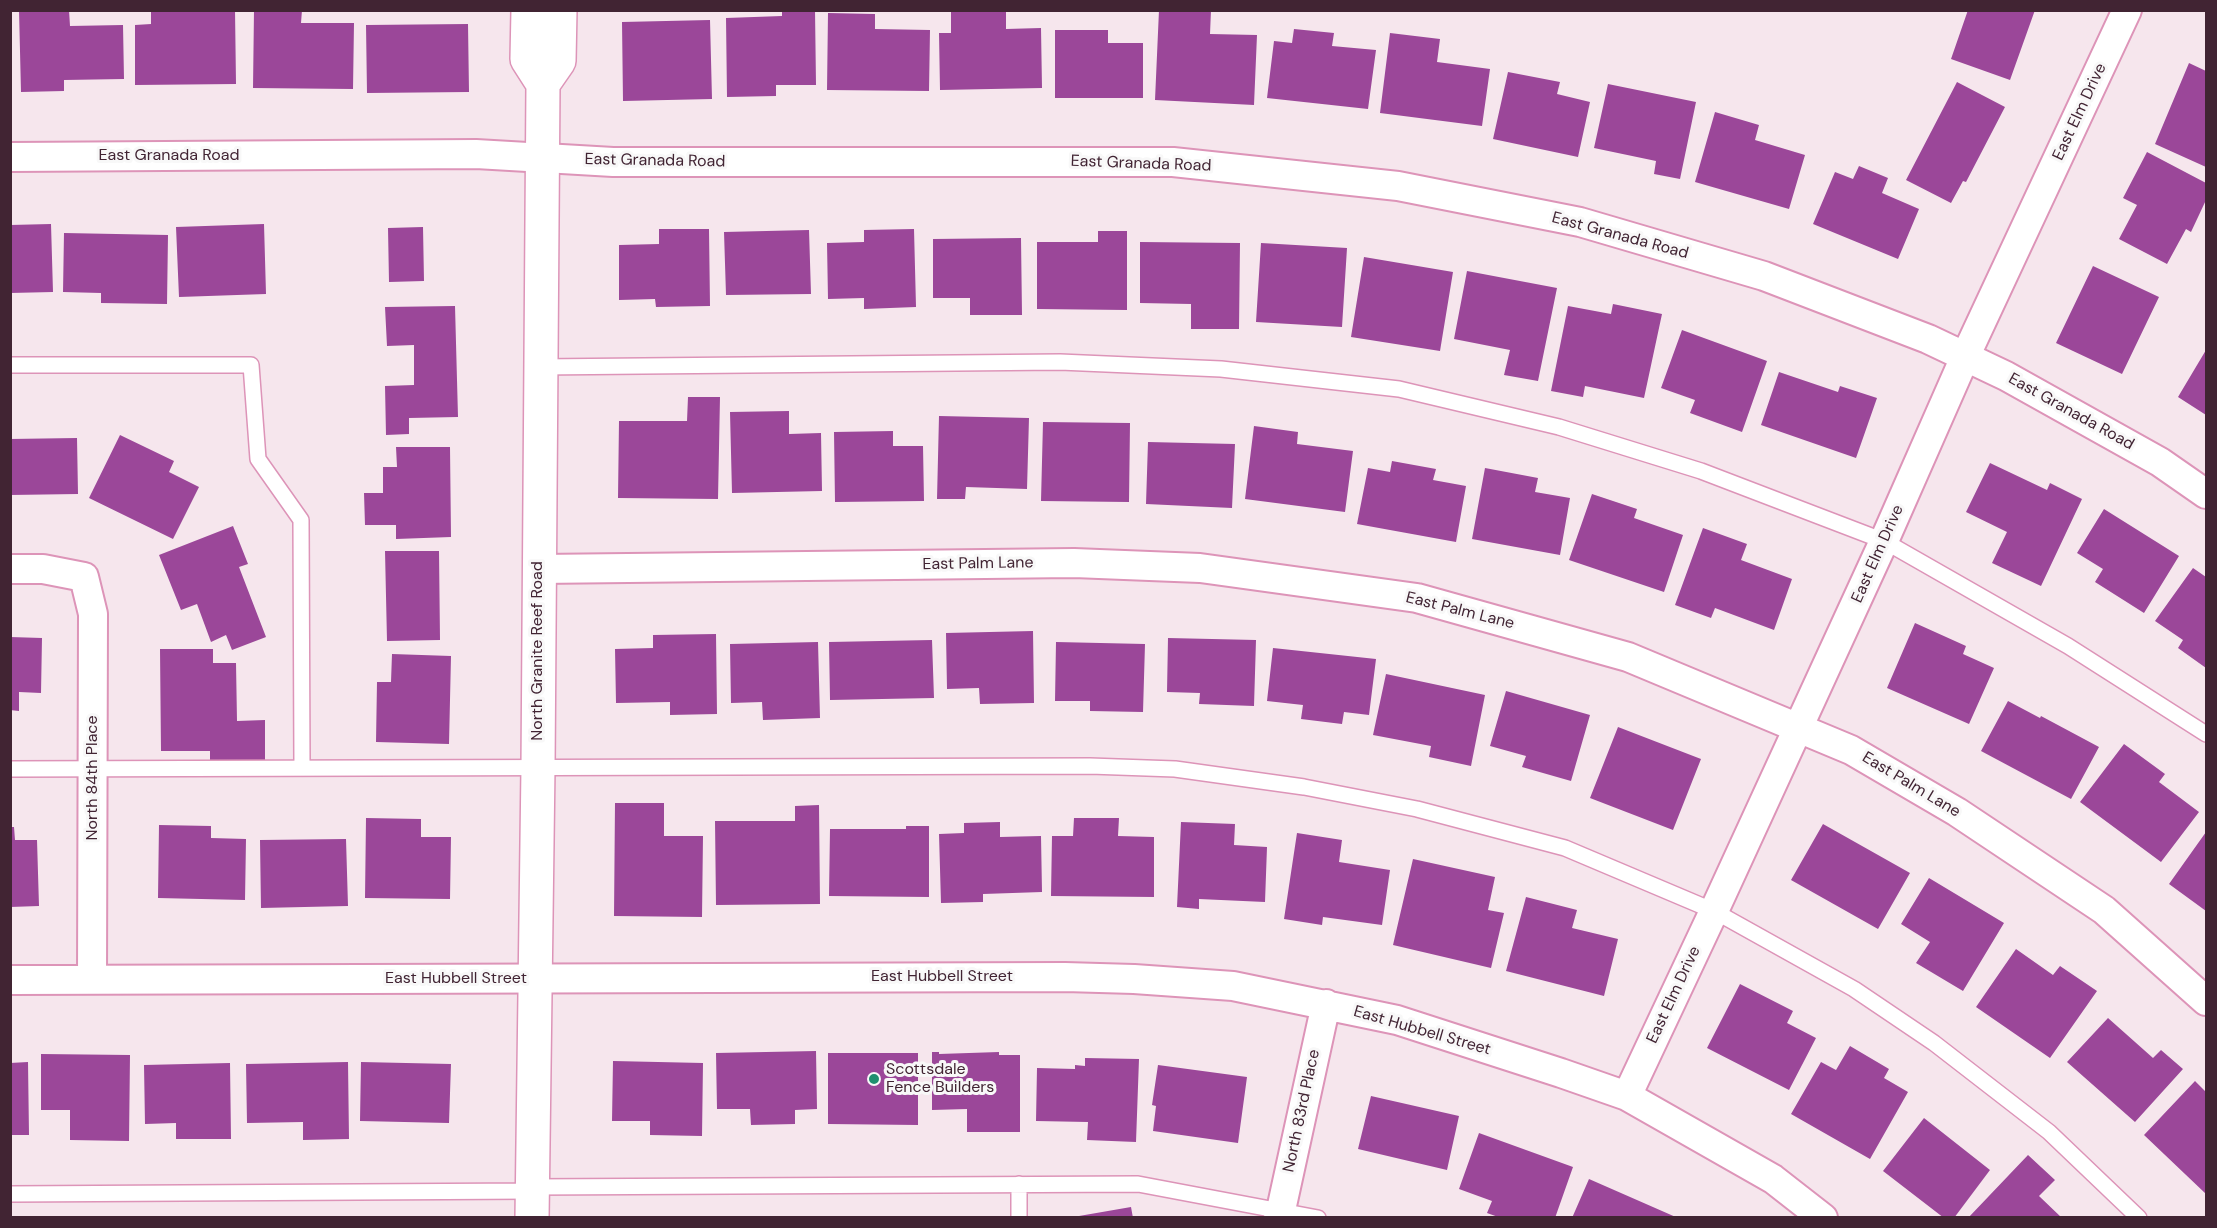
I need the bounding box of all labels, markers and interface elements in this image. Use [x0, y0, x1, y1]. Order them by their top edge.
street label: East Elm Drive [2049, 60, 2111, 164]
street label: East Granada Road [99, 146, 239, 166]
street label: East Granada Road [584, 150, 726, 172]
street label: East Granada Road [1070, 152, 1212, 176]
street label: East Granada Road [1549, 209, 1691, 263]
street label: East Granada Road [2005, 369, 2137, 455]
street label: East Elm Drive [1848, 502, 1908, 606]
street label: East Palm Lane [922, 553, 1034, 575]
street label: North Granite Reef Road [528, 561, 548, 741]
street label: East Palm Lane [1404, 588, 1516, 634]
street label: North 84th Place [83, 715, 103, 841]
street label: East Palm Lane [1858, 748, 1964, 822]
street label: East Elm Drive [1643, 943, 1705, 1047]
street label: East Hubbell Street [871, 967, 1013, 987]
street label: East Hubbell Street [385, 969, 527, 989]
street label: East Hubbell Street [1351, 1002, 1493, 1060]
street label: North 83rd Place [1280, 1048, 1324, 1174]
place label: Scottsdale Fence Builders [886, 1060, 994, 1098]
marker: Scottsdale Fence Builders [867, 1072, 881, 1086]

